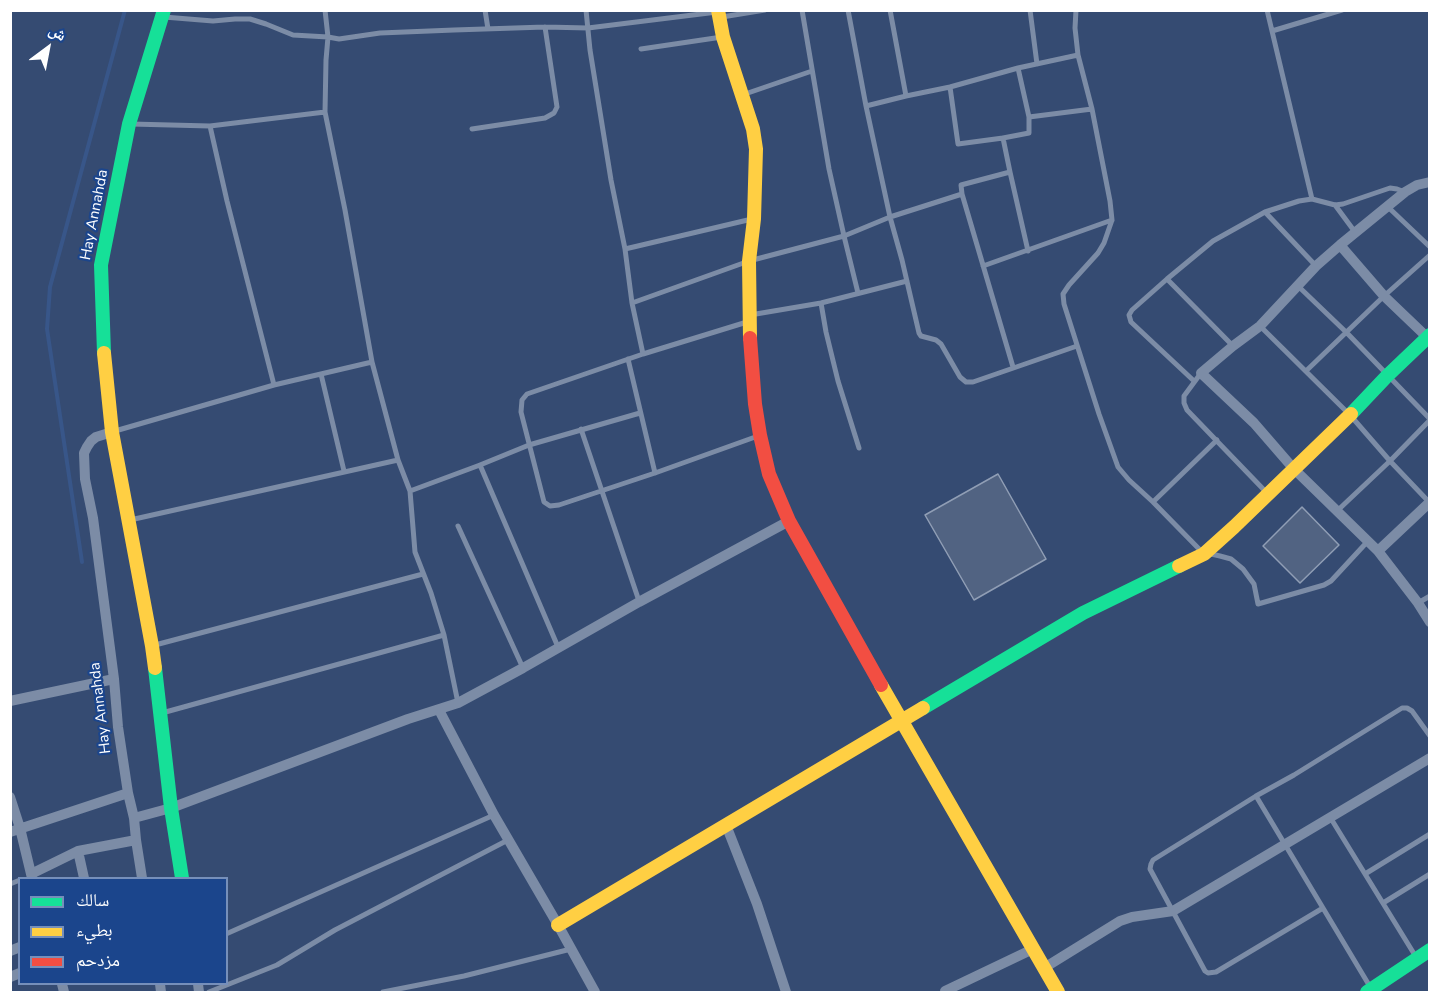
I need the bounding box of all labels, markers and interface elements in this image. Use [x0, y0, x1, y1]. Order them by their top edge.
north arrow [18, 18, 78, 78]
text: ش [45, 19, 71, 47]
street label: Hay Annahda [77, 168, 113, 262]
street label: Hay Annahda [86, 661, 116, 755]
legend [18, 877, 228, 985]
text: سالك [76, 888, 109, 912]
text: بطيء [76, 918, 113, 942]
text: مزدحم [76, 948, 120, 972]

